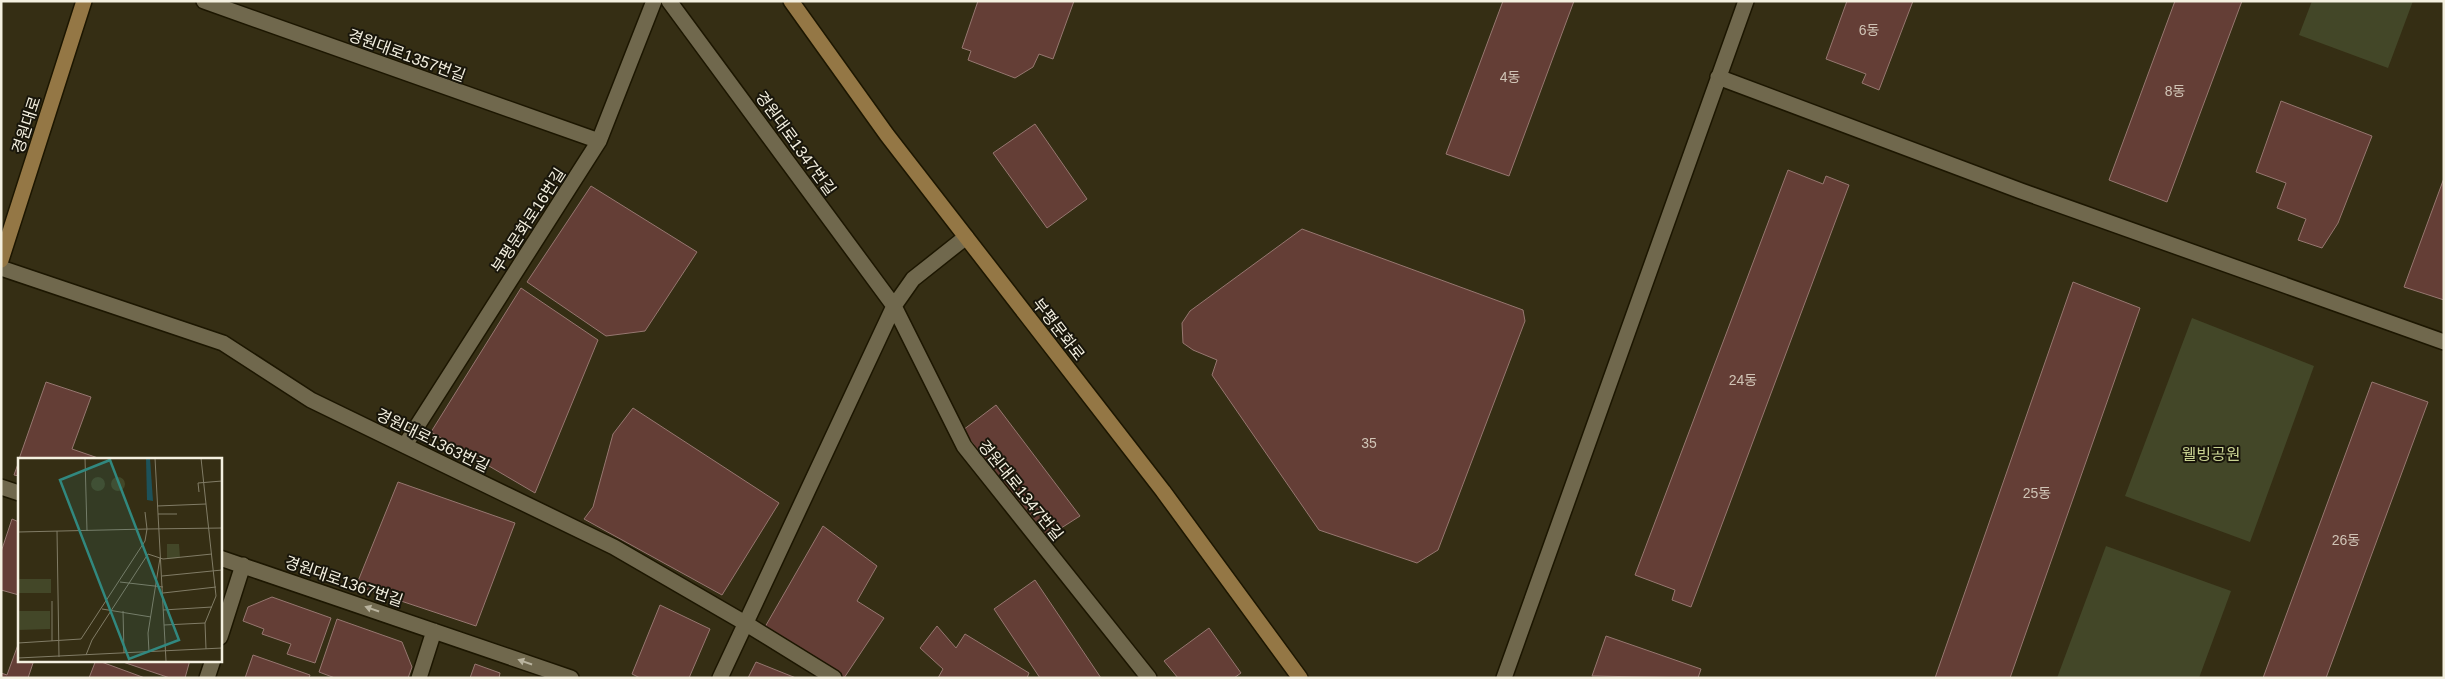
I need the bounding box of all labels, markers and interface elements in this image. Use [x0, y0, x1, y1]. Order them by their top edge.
house number: 6동 [1859, 22, 1879, 38]
street label: 경원대로1357번길 [346, 26, 468, 85]
house number: 4동 [1500, 69, 1520, 85]
house number: 8동 [2165, 83, 2185, 99]
street label: 경원대로1347번길 [752, 88, 839, 198]
street label: 경원대로 [9, 94, 44, 156]
street label: 부평문화로16번길 [488, 165, 568, 276]
street label: 부평문화로 [1029, 295, 1088, 364]
house number: 24동 [1729, 372, 1757, 388]
street label: 경원대로1363번길 [373, 406, 492, 475]
house number: 35 [1361, 435, 1377, 451]
street label: 경원대로1347번길 [975, 437, 1066, 544]
park label: 웰빙공원 [2182, 446, 2240, 463]
inset map [18, 458, 221, 662]
house number: 25동 [2023, 485, 2051, 501]
house number: 26동 [2332, 532, 2360, 548]
street label: 경원대로1367번길 [282, 553, 405, 610]
one-way arrow [364, 605, 379, 612]
one-way arrow [518, 658, 533, 665]

